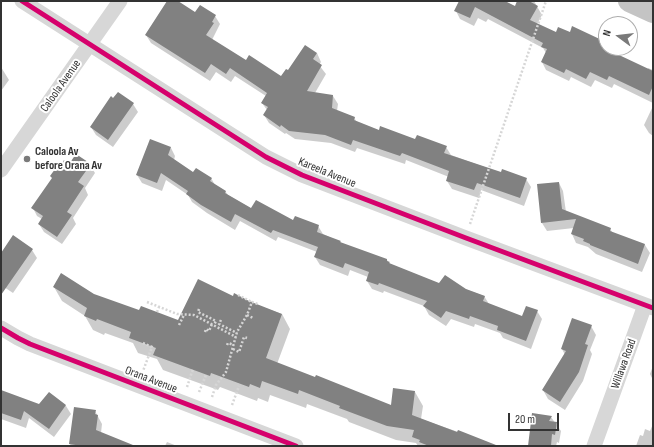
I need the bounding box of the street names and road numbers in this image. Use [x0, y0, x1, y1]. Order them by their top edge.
street label: Caloola Avenue [38, 57, 84, 115]
street label: Kareela Avenue [296, 155, 358, 191]
street label: Willawa Road [608, 337, 640, 391]
street label: Orana Avenue [123, 363, 179, 397]

